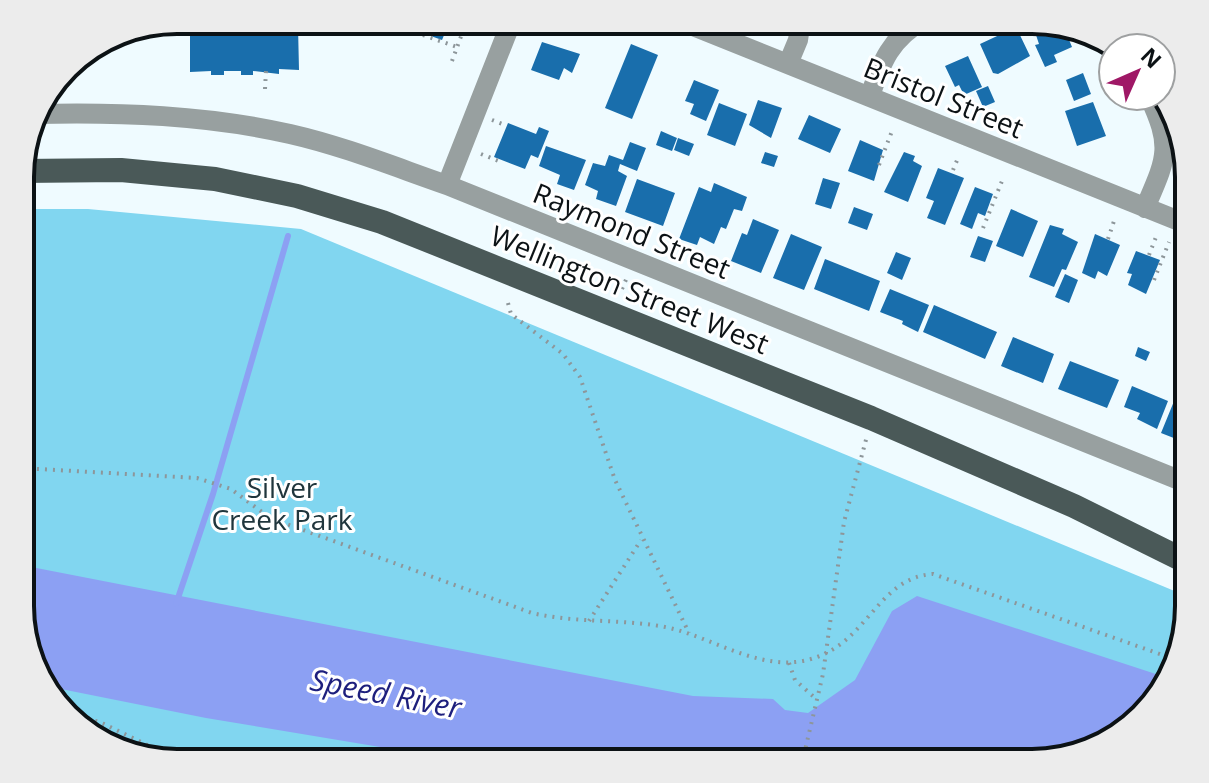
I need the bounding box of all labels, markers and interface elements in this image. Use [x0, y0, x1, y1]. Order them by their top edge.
north arrow [1097, 32, 1177, 112]
text: N [1135, 40, 1169, 74]
street label: Bristol Street [858, 48, 1030, 146]
street label: Raymond Street [528, 173, 736, 287]
street label: Wellington Street West [485, 216, 775, 362]
park label: Silver Creek Park [211, 468, 353, 538]
water label: Speed River [307, 658, 466, 728]

